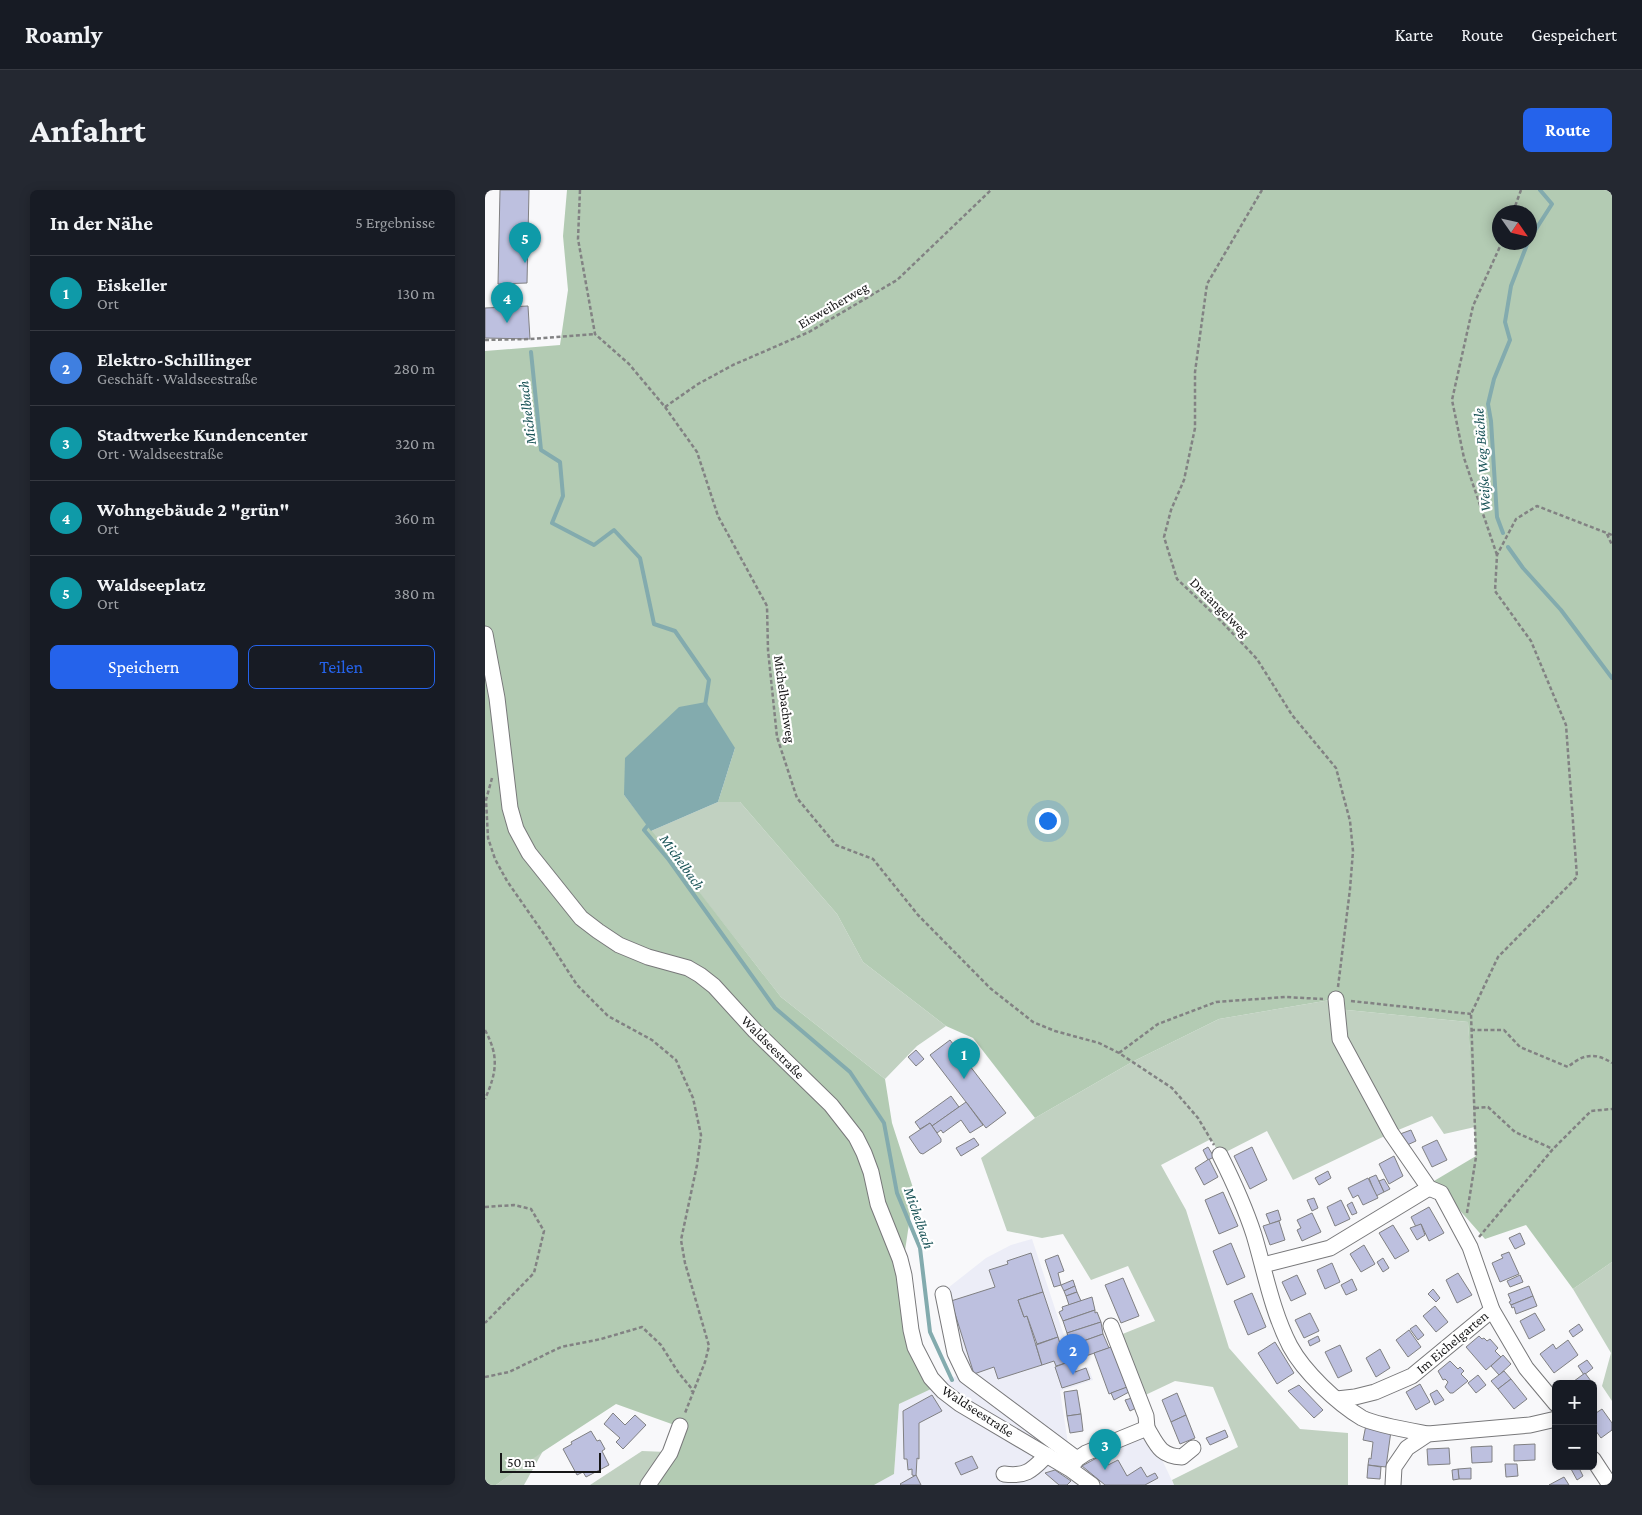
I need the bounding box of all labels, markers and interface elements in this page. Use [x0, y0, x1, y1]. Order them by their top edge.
text: Roamly [25, 21, 102, 48]
text: Karte [1395, 25, 1433, 45]
text: Route [1461, 25, 1503, 45]
text: Gespeichert [1531, 25, 1617, 45]
button: Route [1523, 108, 1612, 152]
text: Anfahrt [30, 111, 146, 150]
north arrow [1492, 205, 1537, 250]
text: In der Nähe [50, 211, 153, 235]
text: 5 Ergebnisse [355, 214, 435, 231]
pin: 5 [509, 222, 541, 263]
text: Eiskeller [97, 274, 167, 295]
street label: Eisweiherweg [795, 278, 871, 332]
pin: 4 [491, 282, 523, 323]
text: 1 [63, 285, 69, 302]
text: 130 m [397, 285, 435, 302]
text: Ort [97, 295, 119, 312]
text: Elektro-Schillinger [97, 349, 252, 370]
text: 2 [62, 360, 70, 377]
text: 280 m [394, 360, 435, 377]
text: Geschäft · Waldseestraße [97, 370, 258, 387]
water label: Michelbach [515, 380, 539, 447]
water label: Weiße Weg Bächle [1470, 407, 1495, 512]
text: Stadtwerke Kundencenter [97, 424, 308, 445]
text: 3 [62, 435, 70, 452]
text: 320 m [395, 435, 435, 452]
text: Ort · Waldseestraße [97, 445, 223, 462]
text: Wohngebäude 2 "grün" [97, 499, 289, 520]
text: 4 [62, 510, 70, 527]
text: 360 m [394, 510, 435, 527]
text: Ort [97, 520, 119, 537]
text: Waldseeplatz [97, 574, 205, 595]
street label: Dreiangelweg [1187, 574, 1253, 640]
text: 5 [62, 585, 70, 602]
text: 380 m [394, 585, 435, 602]
text: Ort [97, 595, 119, 612]
button: Speichern [50, 645, 238, 689]
button: Teilen [248, 645, 435, 689]
street label: Michelbachweg [771, 654, 799, 744]
your location [1035, 808, 1061, 834]
water label: Michelbach [656, 830, 707, 893]
street label: Waldseestraße [738, 1012, 808, 1082]
pin: 1 [948, 1038, 980, 1079]
water label: Michelbach [901, 1184, 937, 1251]
street label: Im Eichelgarten [1413, 1307, 1492, 1377]
pin: 2 [1057, 1334, 1089, 1375]
map controls [1552, 1380, 1597, 1470]
button: + [1552, 1380, 1597, 1425]
street label: Waldseestraße [939, 1382, 1017, 1440]
button: − [1552, 1425, 1597, 1470]
pin: 3 [1089, 1429, 1121, 1470]
scale bar [500, 1450, 601, 1473]
text: 50 m [507, 1454, 535, 1470]

